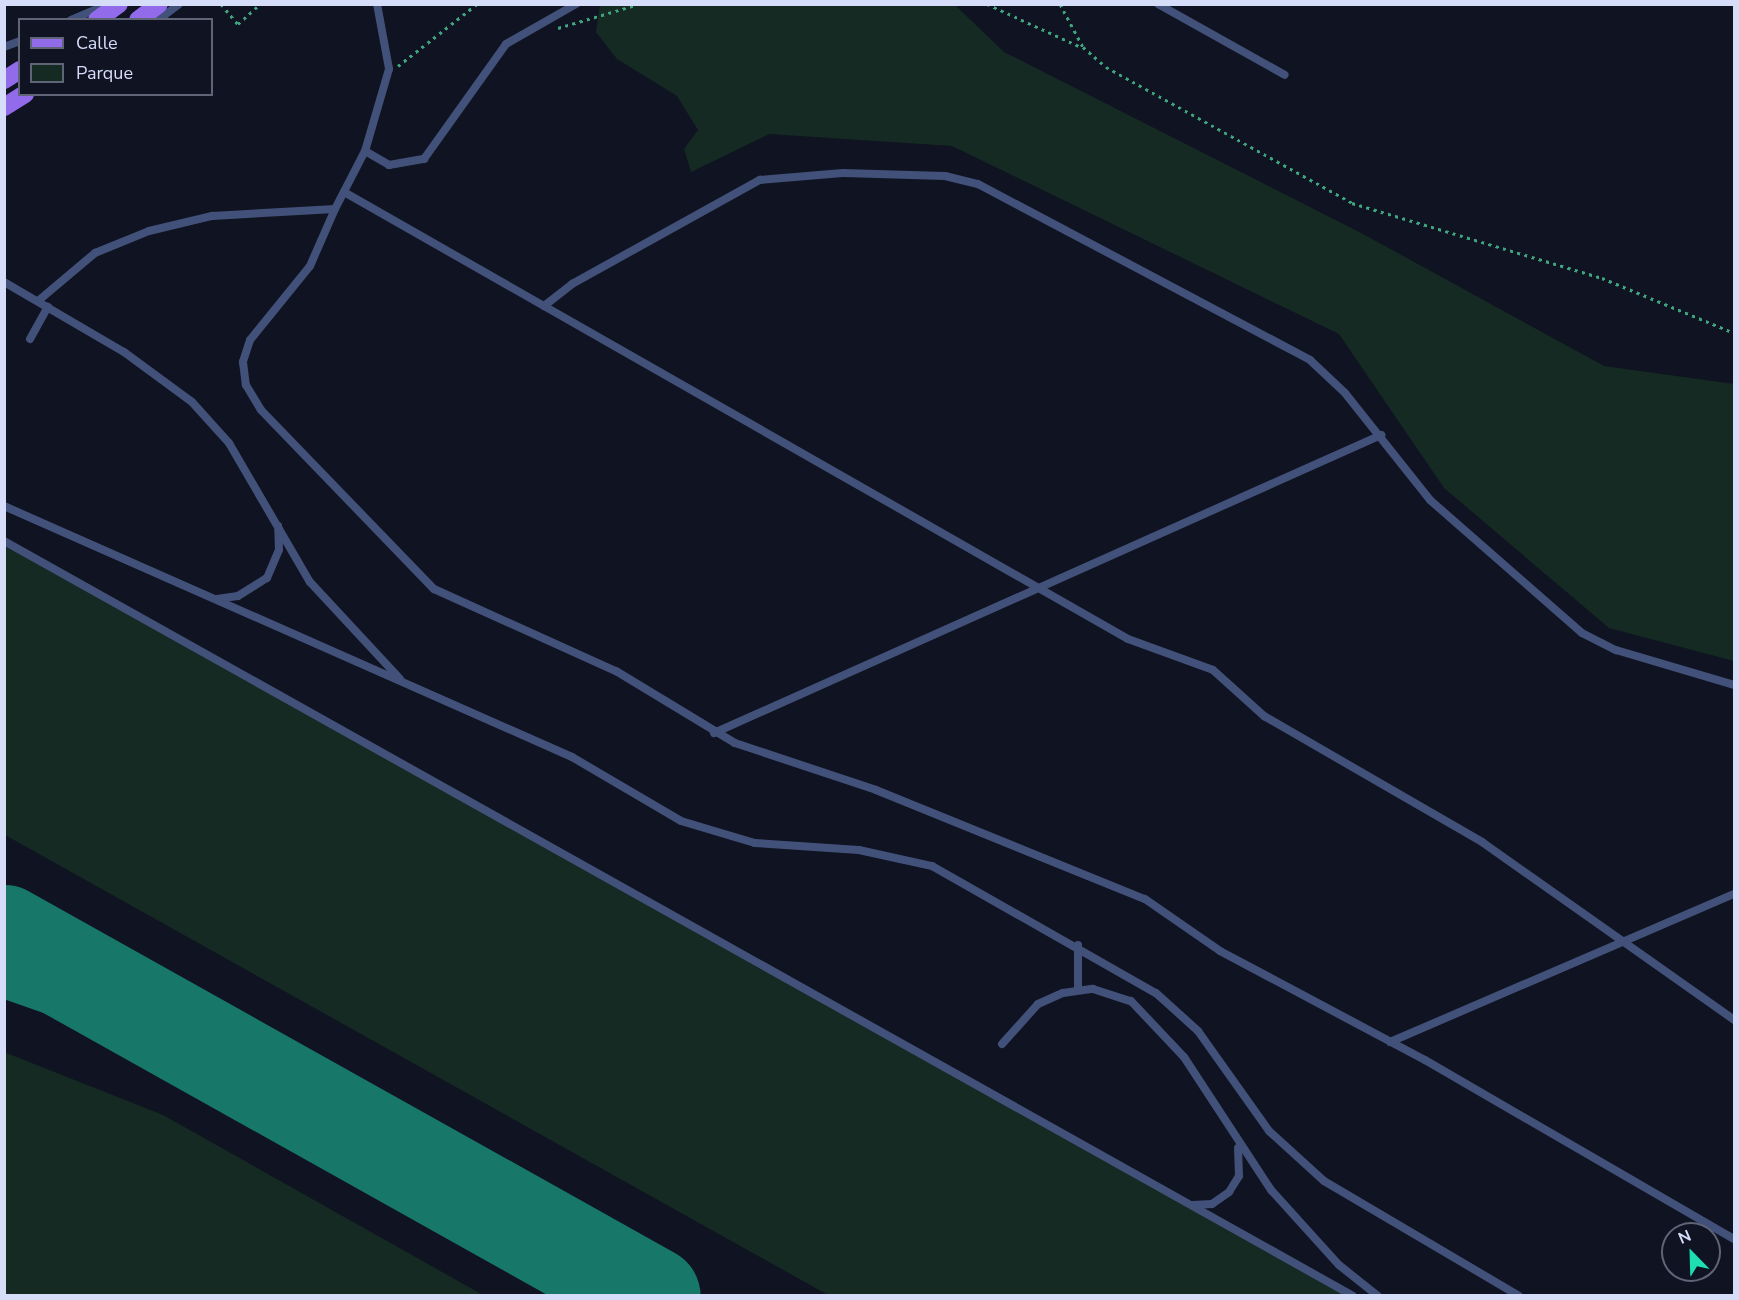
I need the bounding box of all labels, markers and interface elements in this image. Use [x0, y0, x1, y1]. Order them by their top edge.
legend [18, 18, 213, 96]
text: Calle [76, 31, 118, 55]
text: Parque [76, 61, 133, 85]
north arrow [1661, 1222, 1721, 1282]
text: N [1675, 1225, 1695, 1250]

